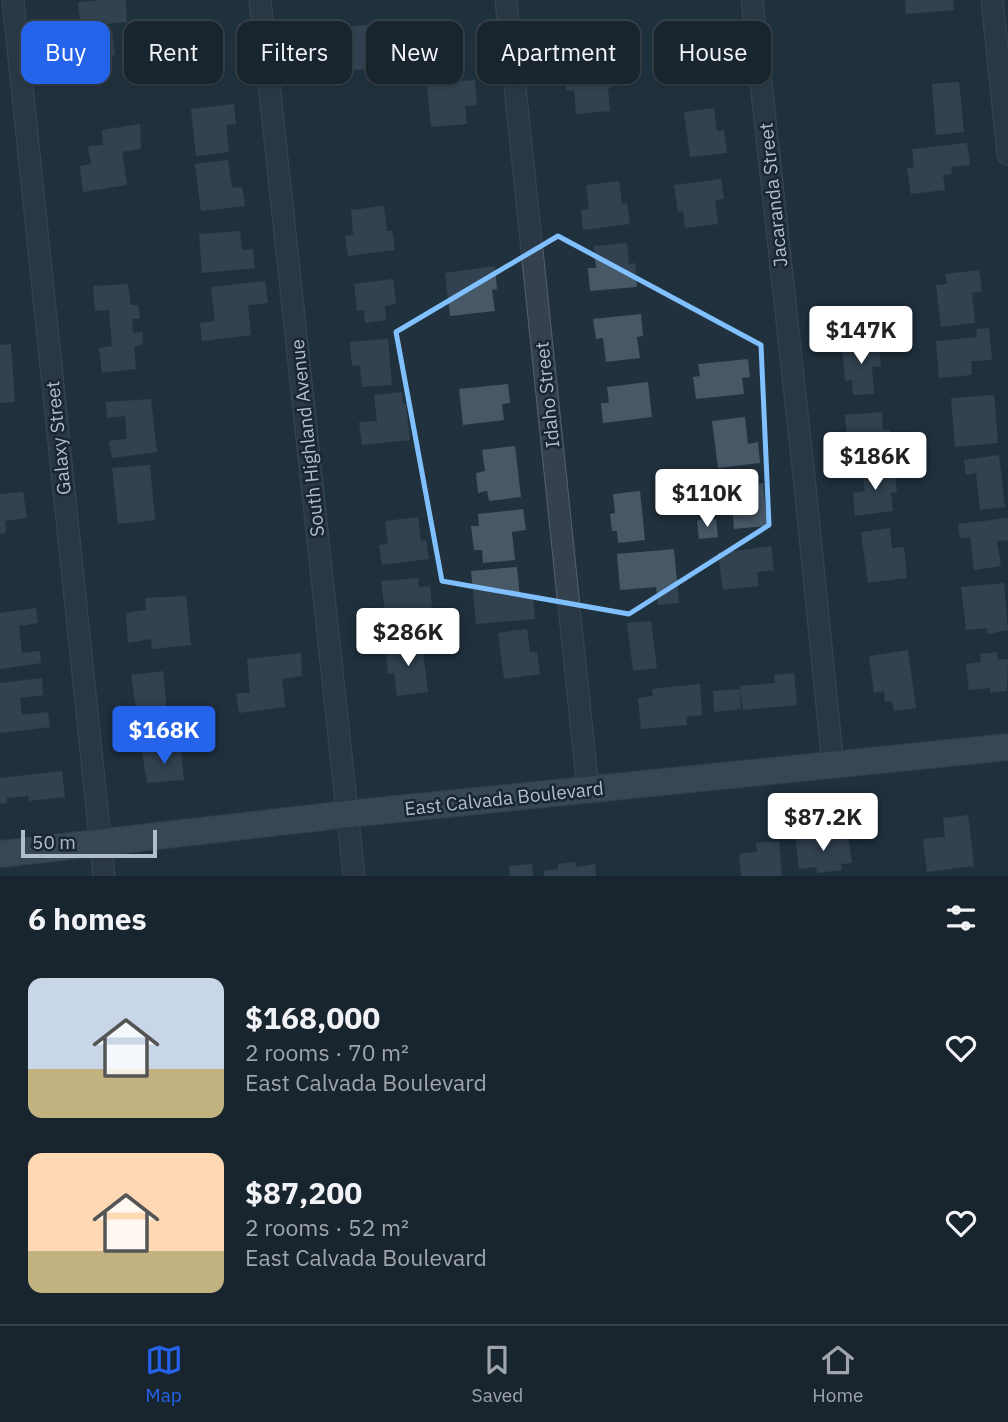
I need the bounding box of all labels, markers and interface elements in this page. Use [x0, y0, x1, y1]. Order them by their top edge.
chip: Buy [21, 21, 110, 84]
chip: Rent [124, 21, 223, 84]
chip: Filters [237, 21, 352, 84]
chip: New [366, 21, 463, 84]
chip: Apartment [477, 21, 640, 84]
chip: House [654, 21, 771, 84]
street label: Jacaranda Street [753, 122, 793, 268]
pin: $147K [812, 306, 910, 366]
text: $147K [825, 314, 897, 344]
street label: South Highland Avenue [285, 338, 329, 538]
street label: Idaho Street [529, 341, 565, 449]
street label: Galaxy Street [40, 380, 76, 496]
pin: $186K [826, 433, 924, 492]
text: $186K [839, 440, 911, 470]
pin: $110K [658, 470, 756, 529]
text: $110K [671, 477, 743, 507]
pin: $286K [359, 608, 457, 668]
text: $286K [372, 616, 444, 646]
pin: $168K [115, 706, 213, 766]
text: $168K [128, 714, 200, 744]
street label: East Calvada Boulevard [403, 776, 605, 820]
pin: $87.2K [766, 794, 880, 853]
text: $87.2K [784, 801, 862, 831]
scale bar [21, 827, 158, 859]
text: 50 m [32, 830, 76, 854]
text: 6 homes [28, 899, 147, 938]
icon: filters [942, 899, 980, 937]
text: $168,000 [245, 998, 380, 1037]
icon: home [84, 1006, 168, 1090]
icon: heart [942, 1029, 980, 1067]
text: 2 rooms · 70 m² [245, 1037, 409, 1067]
text: East Calvada Boulevard [245, 1067, 487, 1097]
text: $87,200 [245, 1173, 362, 1212]
icon: home [84, 1181, 168, 1265]
icon: heart [942, 1204, 980, 1242]
text: 2 rooms · 52 m² [245, 1212, 409, 1242]
text: East Calvada Boulevard [245, 1242, 487, 1272]
tab: Map [145, 1341, 183, 1407]
tab: Saved [472, 1341, 523, 1407]
tab: Home [812, 1341, 863, 1407]

